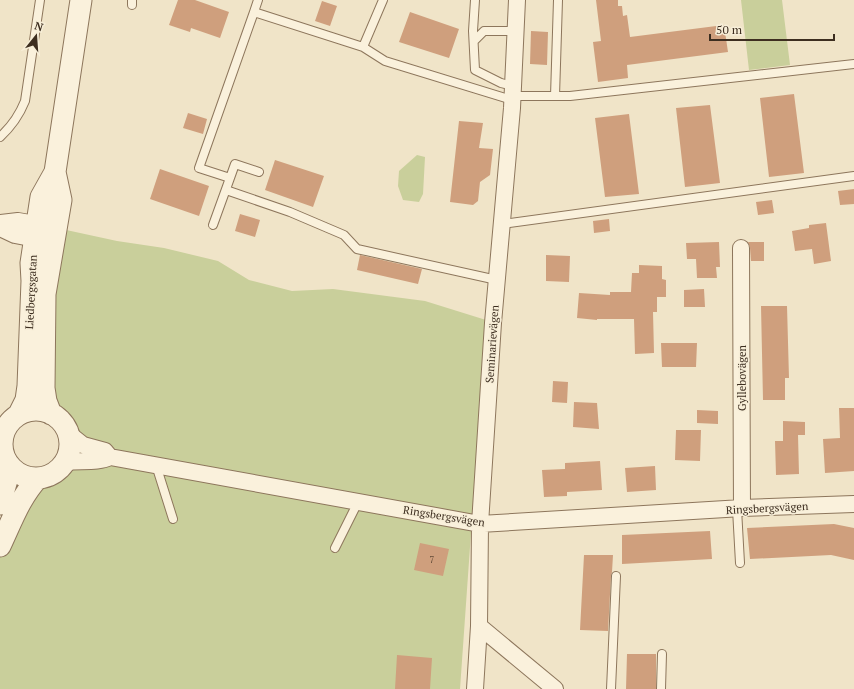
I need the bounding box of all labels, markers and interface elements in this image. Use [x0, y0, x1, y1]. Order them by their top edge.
north arrow [16, 16, 56, 56]
scale bar [710, 16, 834, 42]
text: N [33, 19, 46, 35]
text: 50 m [716, 22, 743, 37]
street label: Liedbergsgatan [22, 254, 40, 330]
street label: Seminarievägen [482, 304, 502, 383]
street label: Gyllebovägen [735, 344, 749, 411]
street label: Ringsbergsvägen [725, 499, 809, 517]
street label: Ringsbergsvägen [402, 503, 486, 529]
house number: 7 [430, 554, 435, 566]

